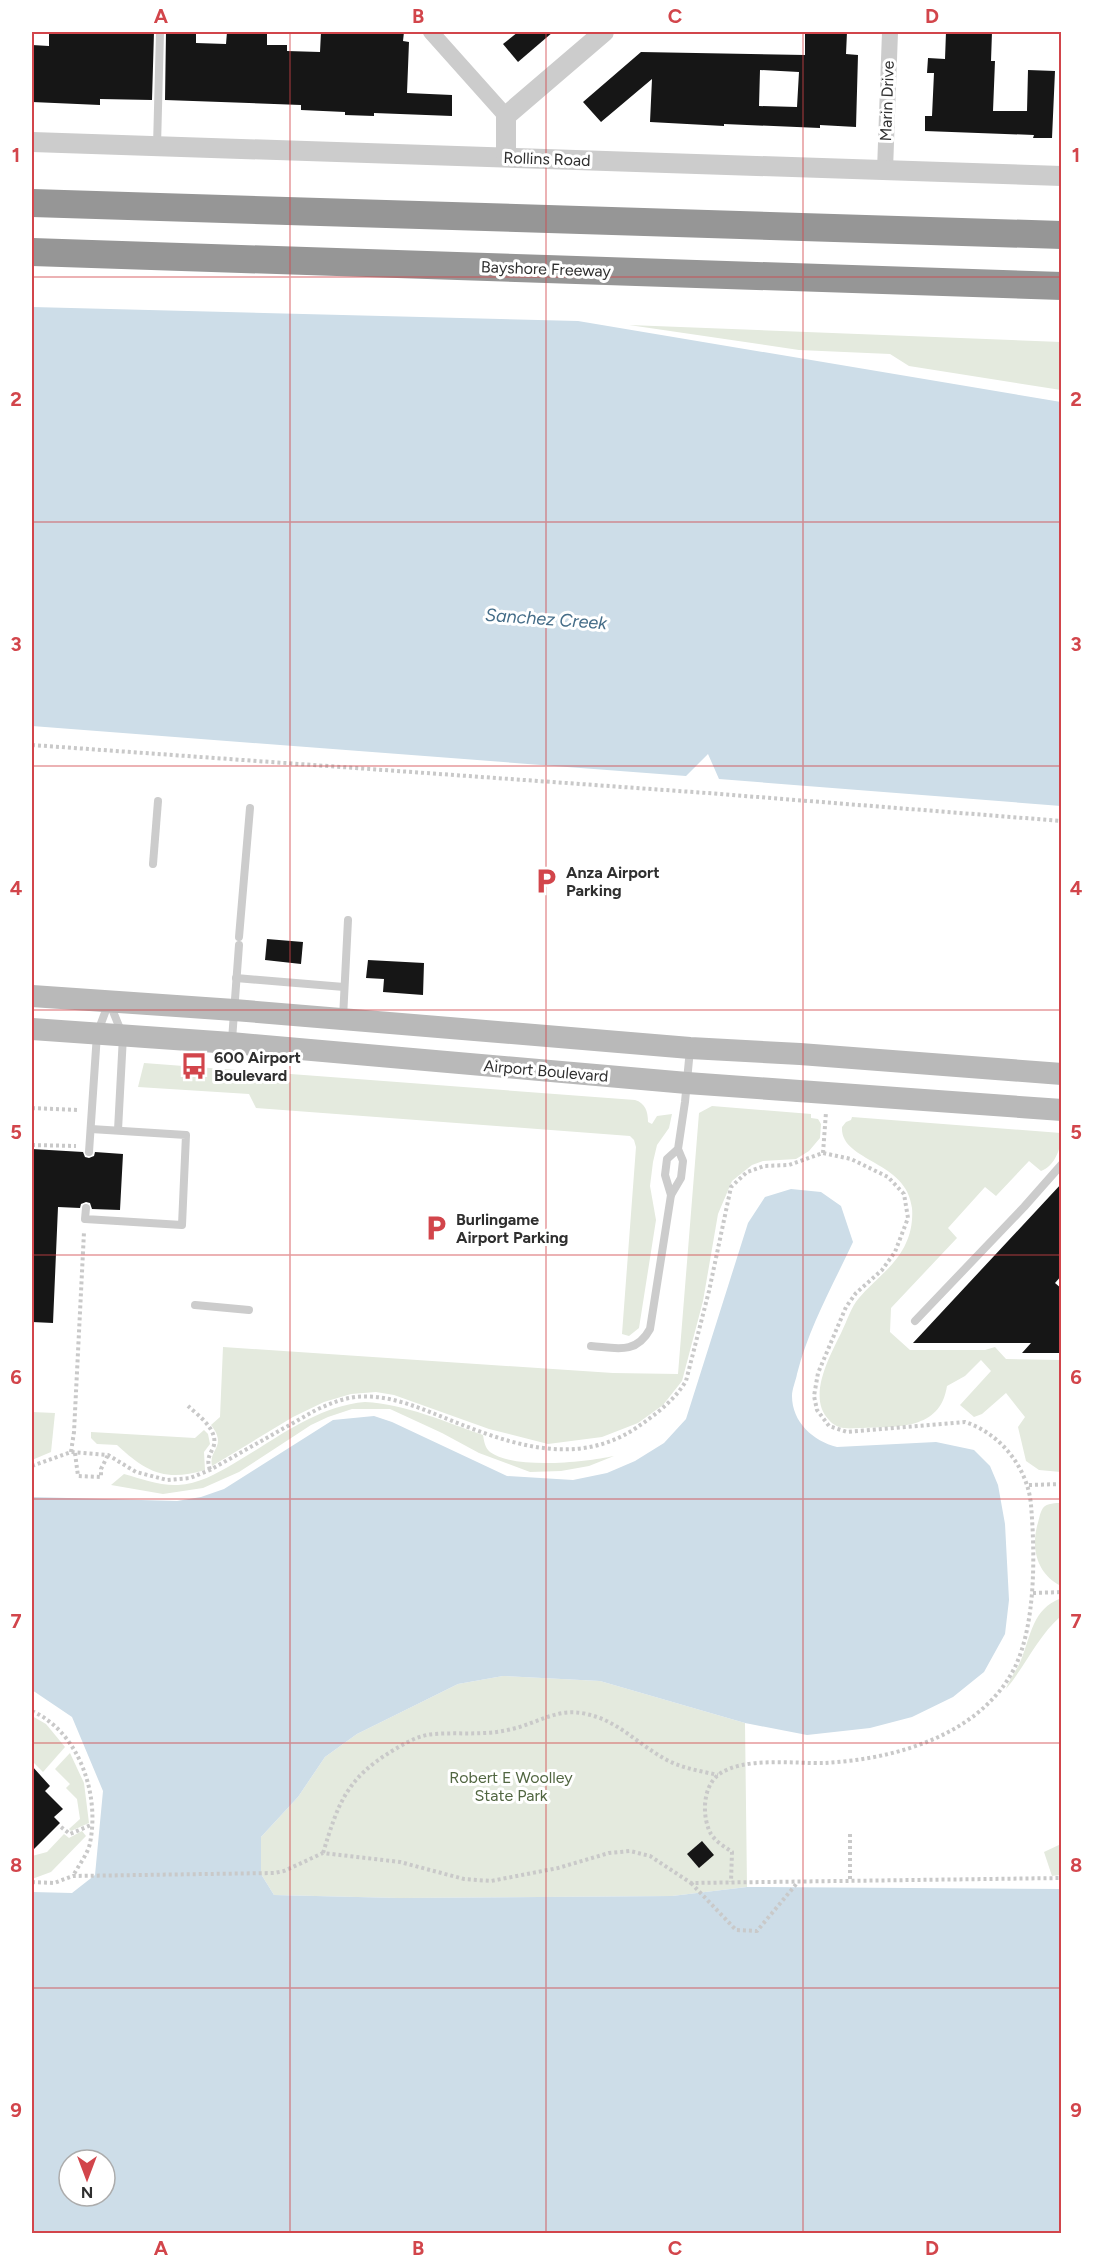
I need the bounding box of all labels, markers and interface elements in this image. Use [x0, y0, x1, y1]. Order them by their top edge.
text: A [154, 4, 169, 28]
text: B [412, 4, 424, 28]
text: C [668, 4, 682, 28]
text: D [925, 4, 939, 28]
street label: Marin Drive [876, 60, 898, 142]
text: 1 [12, 143, 20, 167]
text: 1 [1072, 143, 1080, 167]
street label: Rollins Road [503, 148, 591, 170]
street label: Bayshore Freeway [481, 257, 612, 281]
text: 2 [10, 387, 22, 411]
text: 2 [1070, 387, 1082, 411]
water label: Sanchez Creek [484, 604, 609, 634]
text: 3 [10, 632, 22, 656]
text: 3 [1070, 632, 1082, 656]
place label: Anza Airport Parking [566, 863, 660, 900]
parking icon: Anza Airport Parking [531, 866, 561, 896]
text: 4 [10, 876, 23, 900]
text: 4 [1070, 876, 1083, 900]
place label: 600 Airport Boulevard [214, 1048, 301, 1085]
bus stop icon: 600 Airport Boulevard [179, 1051, 209, 1081]
street label: Airport Boulevard [483, 1056, 609, 1086]
text: 5 [10, 1120, 22, 1144]
text: 5 [1070, 1120, 1082, 1144]
place label: Burlingame Airport Parking [456, 1210, 568, 1247]
parking icon: Burlingame Airport Parking [421, 1213, 451, 1243]
text: 6 [10, 1365, 22, 1389]
text: 6 [1070, 1365, 1082, 1389]
text: 7 [10, 1609, 22, 1633]
text: 7 [1070, 1609, 1082, 1633]
park label: Robert E Woolley State Park [449, 1768, 573, 1805]
text: 8 [10, 1853, 22, 1877]
text: 8 [1070, 1853, 1082, 1877]
text: 9 [10, 2098, 22, 2122]
text: 9 [1070, 2098, 1082, 2122]
north arrow [57, 2148, 117, 2208]
text: N [81, 2183, 93, 2202]
text: A [154, 2236, 169, 2260]
text: B [412, 2236, 424, 2260]
text: C [668, 2236, 682, 2260]
text: D [925, 2236, 939, 2260]

